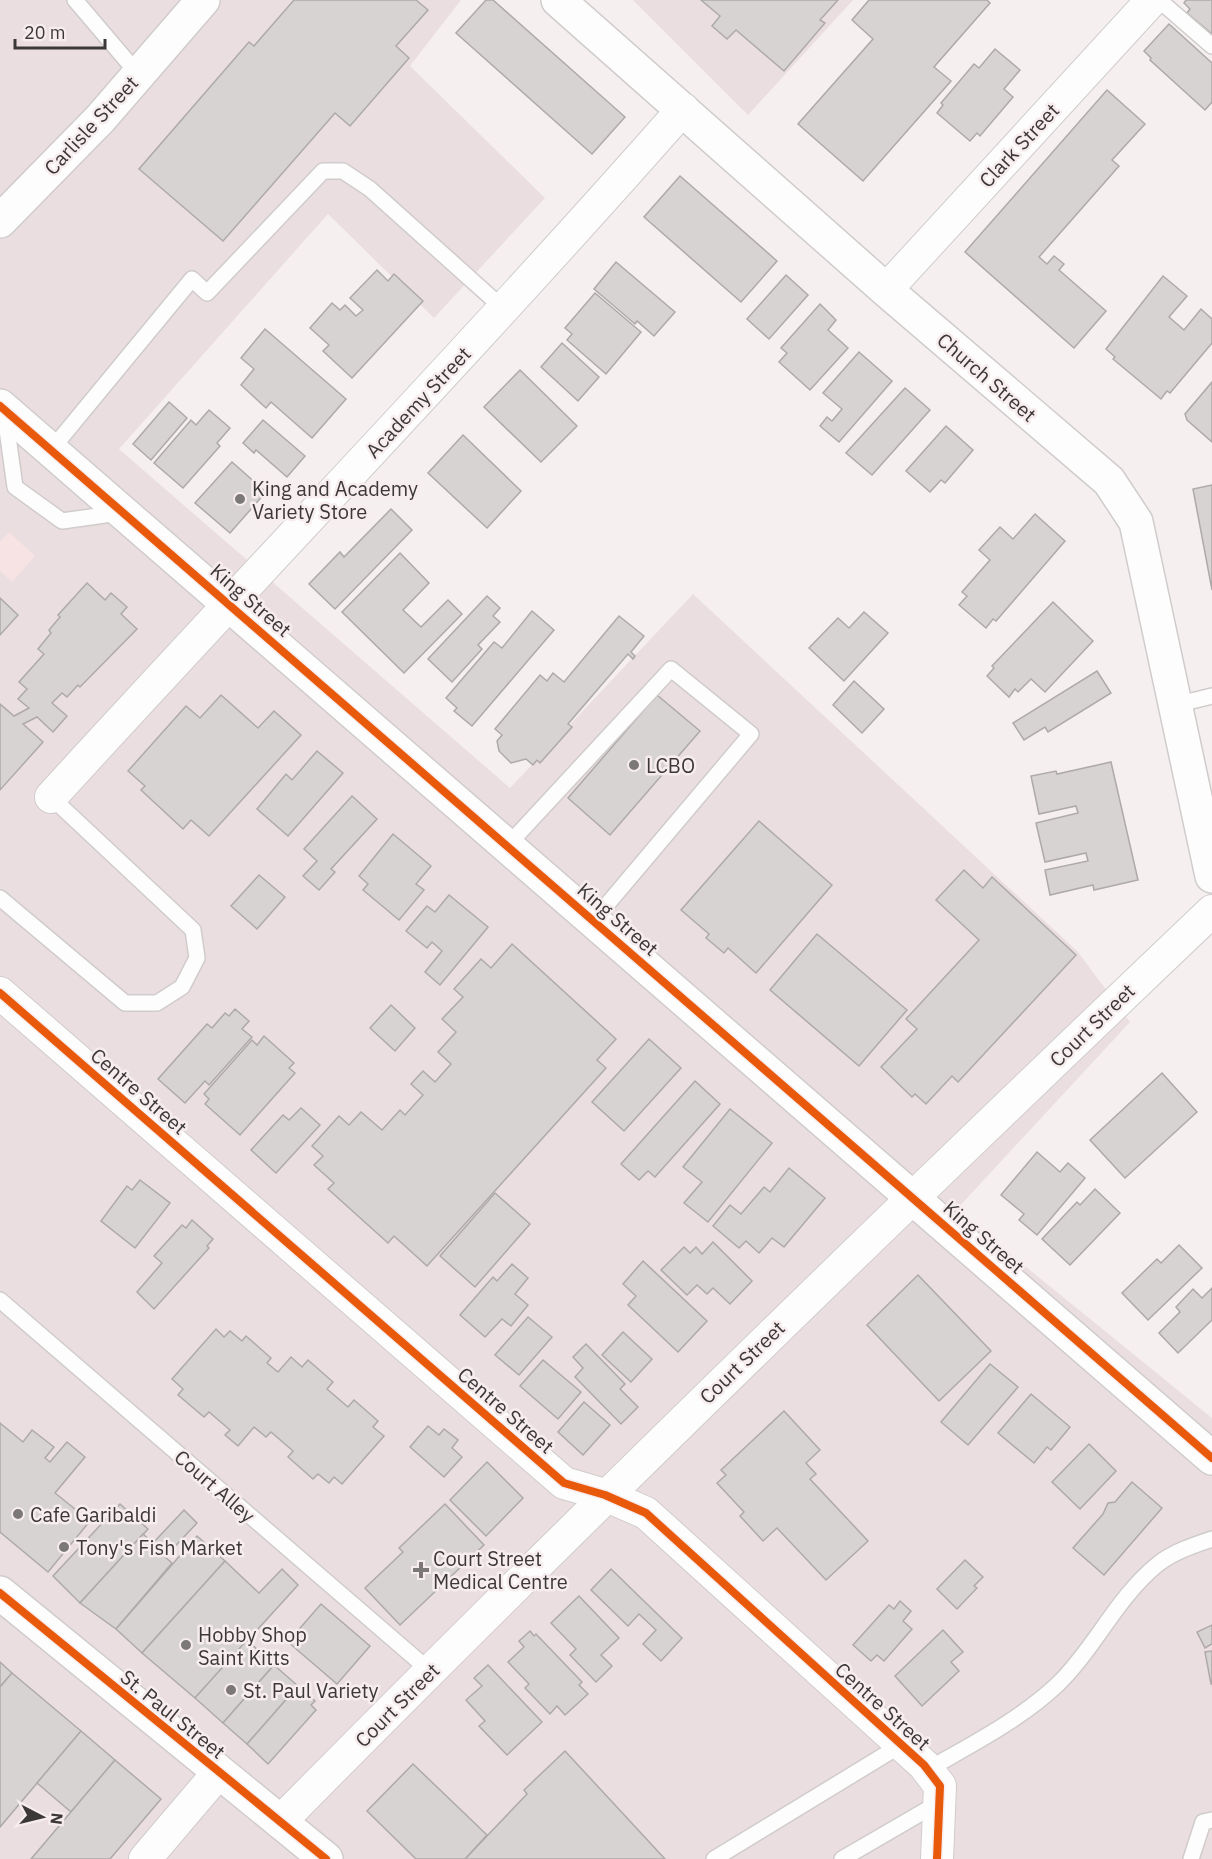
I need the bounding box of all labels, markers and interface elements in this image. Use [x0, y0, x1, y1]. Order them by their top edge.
scale bar [15, 12, 105, 50]
text: 20 m [24, 21, 66, 44]
street label: Carlisle Street [38, 69, 144, 181]
street label: Clark Street [973, 97, 1065, 193]
street label: Church Street [932, 326, 1042, 428]
street label: Academy Street [359, 341, 477, 463]
place label: King and Academy Variety Store [252, 475, 418, 525]
marker: King and Academy Variety Store [233, 492, 247, 506]
street label: King Street [205, 557, 297, 643]
place label: LCBO [646, 752, 695, 779]
marker: LCBO [627, 758, 641, 772]
street label: King Street [572, 876, 664, 962]
street label: Court Street [1043, 977, 1141, 1073]
street label: Centre Street [85, 1042, 193, 1140]
street label: King Street [938, 1194, 1030, 1280]
street label: Court Street [693, 1314, 791, 1410]
street label: Centre Street [452, 1361, 560, 1459]
street label: Court Alley [169, 1443, 261, 1529]
place label: Cafe Garibaldi [30, 1501, 156, 1528]
marker: Cafe Garibaldi [11, 1507, 25, 1521]
place label: Tony's Fish Market [76, 1534, 243, 1561]
marker: Tony's Fish Market [57, 1540, 71, 1554]
place label: Court Street Medical Centre [433, 1545, 568, 1595]
marker: Court Street Medical Centre [414, 1563, 428, 1577]
place label: Hobby Shop Saint Kitts [198, 1621, 307, 1671]
marker: Hobby Shop Saint Kitts [179, 1638, 193, 1652]
street label: Centre Street [830, 1656, 936, 1756]
street label: Court Street [349, 1657, 445, 1753]
street label: St. Paul Street [115, 1663, 231, 1765]
place label: St. Paul Variety [243, 1677, 379, 1704]
marker: St. Paul Variety [224, 1683, 238, 1697]
north arrow [12, 1787, 72, 1847]
text: N [46, 1812, 68, 1826]

